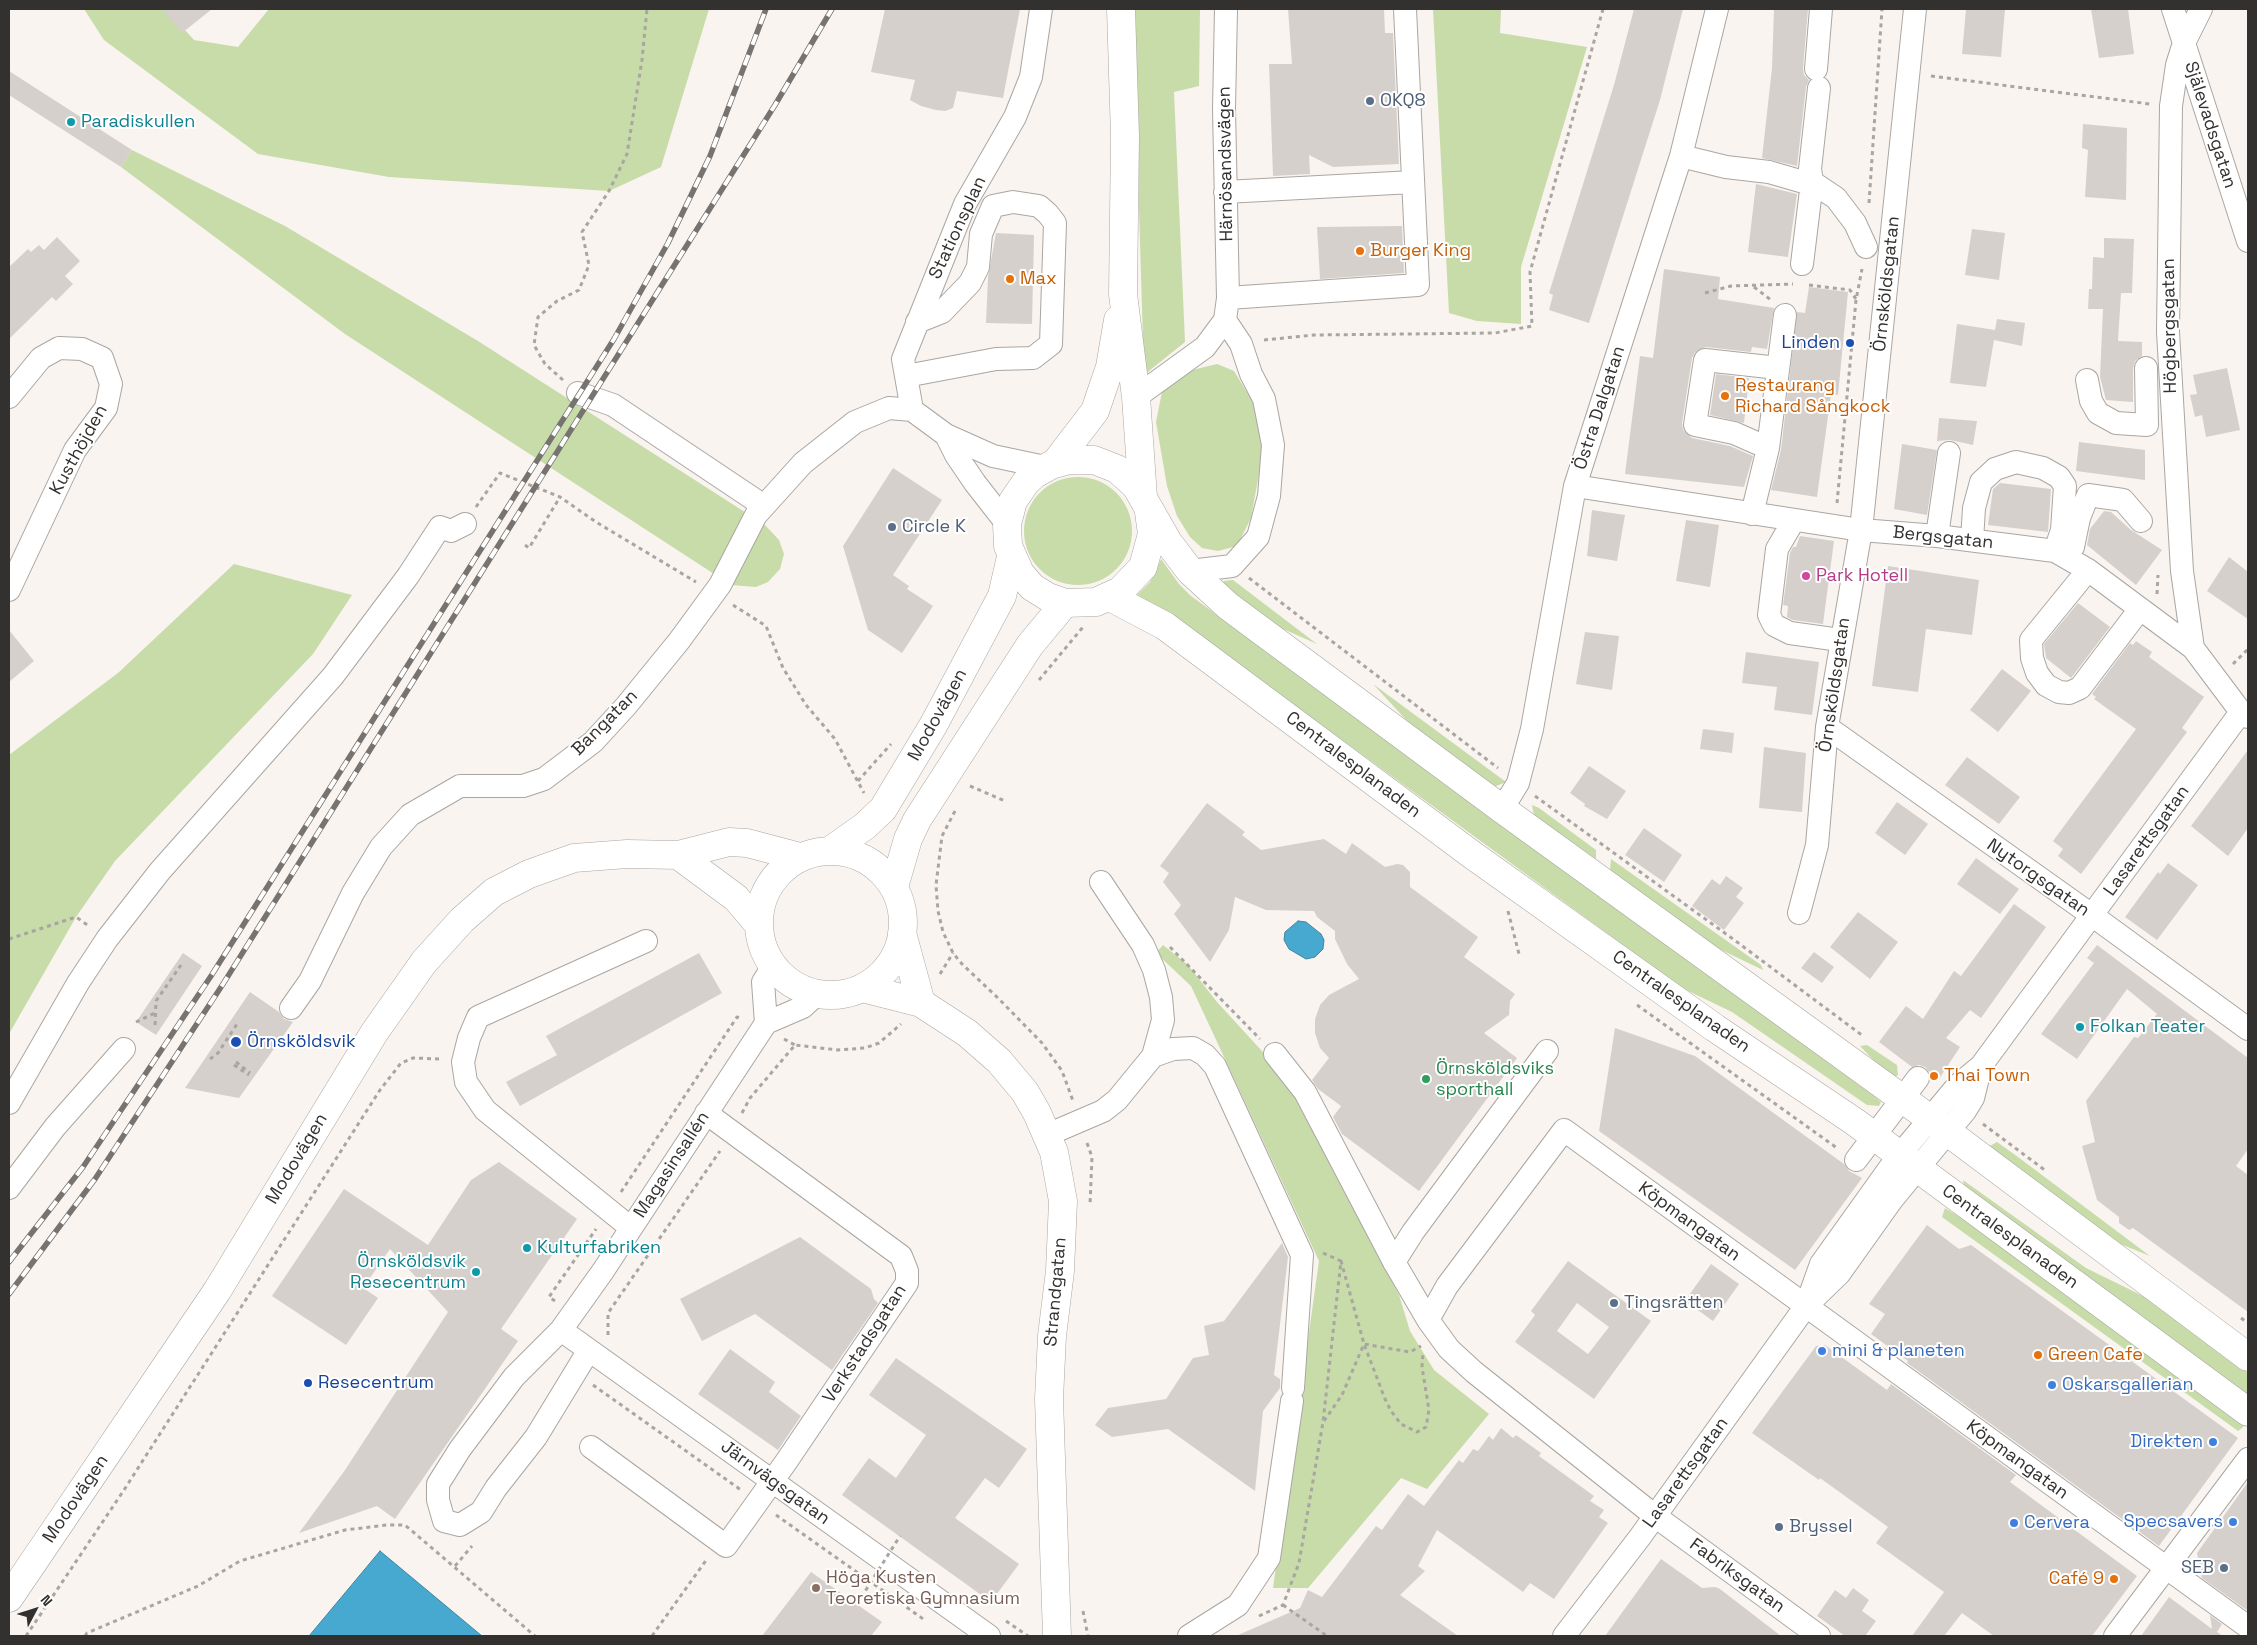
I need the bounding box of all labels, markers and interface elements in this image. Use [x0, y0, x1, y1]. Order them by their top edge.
street label: Själevadsgatan [2179, 59, 2241, 191]
street label: Härnösandsvägen [1214, 86, 1238, 242]
place label: OKQ8 [1380, 90, 1426, 112]
marker: OKQ8 [1364, 95, 1376, 107]
place label: Paradiskullen [81, 111, 195, 133]
marker: Paradiskullen [65, 116, 77, 128]
street label: Stationsplan [925, 173, 991, 283]
street label: Örnsköldsgatan [1869, 215, 1905, 353]
place label: Burger King [1370, 240, 1471, 262]
marker: Burger King [1354, 245, 1366, 257]
street label: Högbergsgatan [2158, 258, 2182, 394]
place label: Max [1020, 268, 1057, 290]
marker: Max [1004, 273, 1016, 285]
place label: Linden [1781, 332, 1840, 354]
marker: Linden [1844, 337, 1856, 349]
street label: Östra Dalgatan [1570, 343, 1630, 473]
place label: Restaurang Richard Sångkock [1735, 375, 1890, 418]
marker: Restaurang Richard Sångkock [1719, 390, 1731, 402]
street label: Kusthöjden [45, 401, 113, 499]
place label: Circle K [902, 516, 966, 538]
marker: Circle K [886, 521, 898, 533]
street label: Bergsgatan [1892, 522, 1994, 554]
place label: Park Hotell [1816, 565, 1908, 587]
marker: Park Hotell [1800, 570, 1812, 582]
street label: Örnsköldsgatan [1815, 616, 1855, 754]
street label: Modovägen [904, 665, 972, 765]
street label: Bangatan [568, 686, 642, 760]
street label: Centralesplanaden [1281, 707, 1425, 823]
street label: Lasarettsgatan [2100, 781, 2194, 901]
street label: Nytorgsgatan [1982, 835, 2094, 921]
street label: Centralesplanaden [1608, 946, 1754, 1058]
place label: Folkan Teater [2090, 1016, 2205, 1038]
marker: Folkan Teater [2074, 1021, 2086, 1033]
place label: Örnsköldsvik [247, 1031, 356, 1053]
marker: Örnsköldsvik [229, 1035, 243, 1049]
place label: Örnsköldsviks sporthall [1436, 1058, 1554, 1100]
place label: Thai Town [1944, 1065, 2030, 1087]
marker: Thai Town [1928, 1070, 1940, 1082]
marker: Örnsköldsviks sporthall [1420, 1073, 1432, 1085]
street label: Magasinsallén [630, 1108, 714, 1222]
street label: Modovägen [262, 1110, 332, 1208]
street label: Köpmangatan [1634, 1178, 1744, 1266]
street label: Centralesplanaden [1938, 1180, 2082, 1294]
street label: Strandgatan [1040, 1236, 1072, 1348]
place label: Kulturfabriken [537, 1237, 661, 1259]
marker: Kulturfabriken [521, 1242, 533, 1254]
place label: Örnsköldsvik Resecentrum [350, 1251, 466, 1294]
marker: Örnsköldsvik Resecentrum [470, 1266, 482, 1278]
street label: Verkstadsgatan [819, 1281, 911, 1407]
place label: Tingsrätten [1624, 1292, 1724, 1314]
marker: Tingsrätten [1608, 1297, 1620, 1309]
place label: mini & planeten [1832, 1340, 1965, 1362]
place label: Green Cafe [2048, 1344, 2143, 1366]
marker: mini & planeten [1816, 1345, 1828, 1357]
marker: Green Cafe [2032, 1349, 2044, 1361]
place label: Resecentrum [318, 1372, 434, 1394]
place label: Oskarsgallerian [2062, 1374, 2193, 1396]
marker: Resecentrum [302, 1377, 314, 1389]
marker: Oskarsgallerian [2046, 1379, 2058, 1391]
street label: Lasarettsgatan [1639, 1413, 1733, 1533]
street label: Köpmangatan [1962, 1416, 2072, 1504]
place label: Direkten [2130, 1431, 2203, 1453]
street label: Järnvägsgatan [716, 1436, 834, 1530]
marker: Direkten [2207, 1436, 2219, 1448]
street label: Modovägen [39, 1451, 113, 1547]
place label: Specsavers [2124, 1511, 2223, 1533]
place label: Cervera [2024, 1512, 2090, 1534]
place label: Bryssel [1789, 1516, 1853, 1538]
marker: Specsavers [2227, 1516, 2239, 1528]
marker: Cervera [2008, 1517, 2020, 1529]
marker: Bryssel [1773, 1521, 1785, 1533]
street label: Fabriksgatan [1685, 1534, 1789, 1618]
place label: SEB [2181, 1557, 2214, 1579]
marker: SEB [2218, 1562, 2230, 1574]
place label: Höga Kusten Teoretiska Gymnasium [826, 1567, 1020, 1610]
place label: Café 9 [2049, 1568, 2104, 1590]
marker: Café 9 [2108, 1573, 2120, 1585]
marker: Höga Kusten Teoretiska Gymnasium [810, 1582, 822, 1594]
north arrow [10, 1585, 60, 1635]
text: N [37, 1591, 56, 1610]

